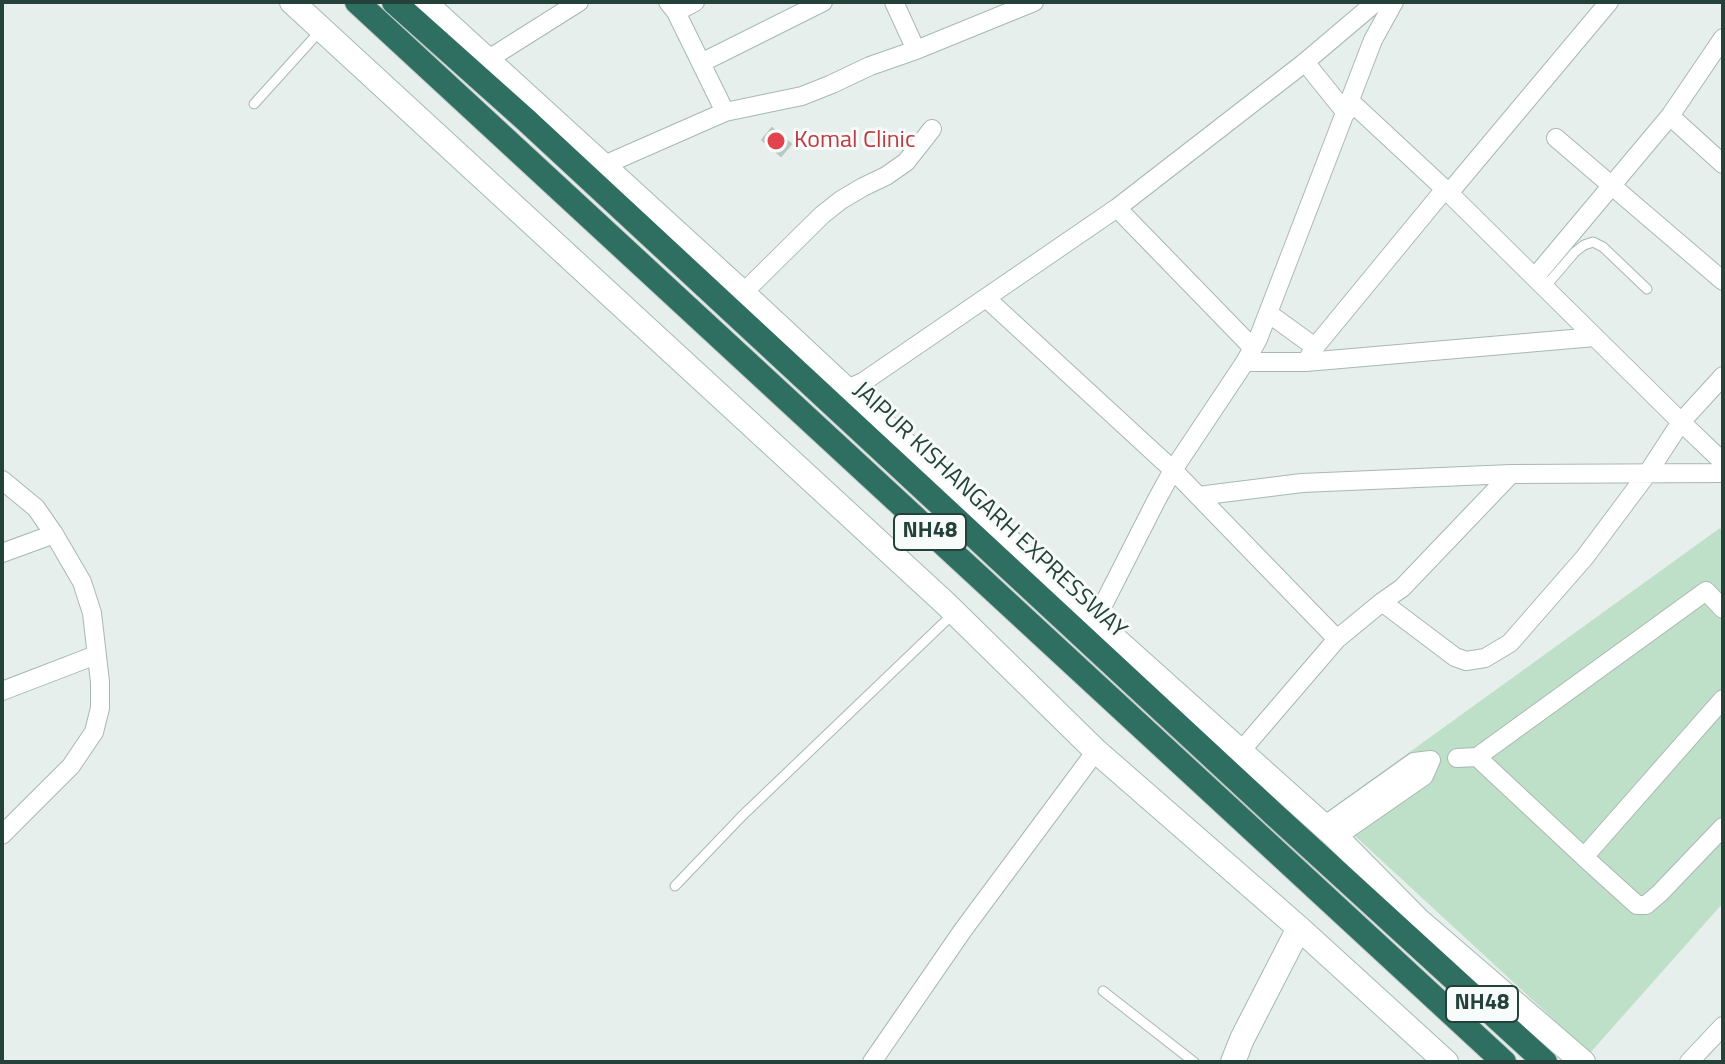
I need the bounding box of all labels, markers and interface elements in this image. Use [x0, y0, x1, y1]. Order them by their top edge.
place label: Komal Clinic [794, 127, 915, 155]
marker: Komal Clinic [765, 130, 787, 152]
street label: JAIPUR KISHANGARH EXPRESSWAY [846, 377, 1132, 645]
road number: NH48 [894, 514, 966, 550]
road number: NH48 [1446, 986, 1518, 1022]

